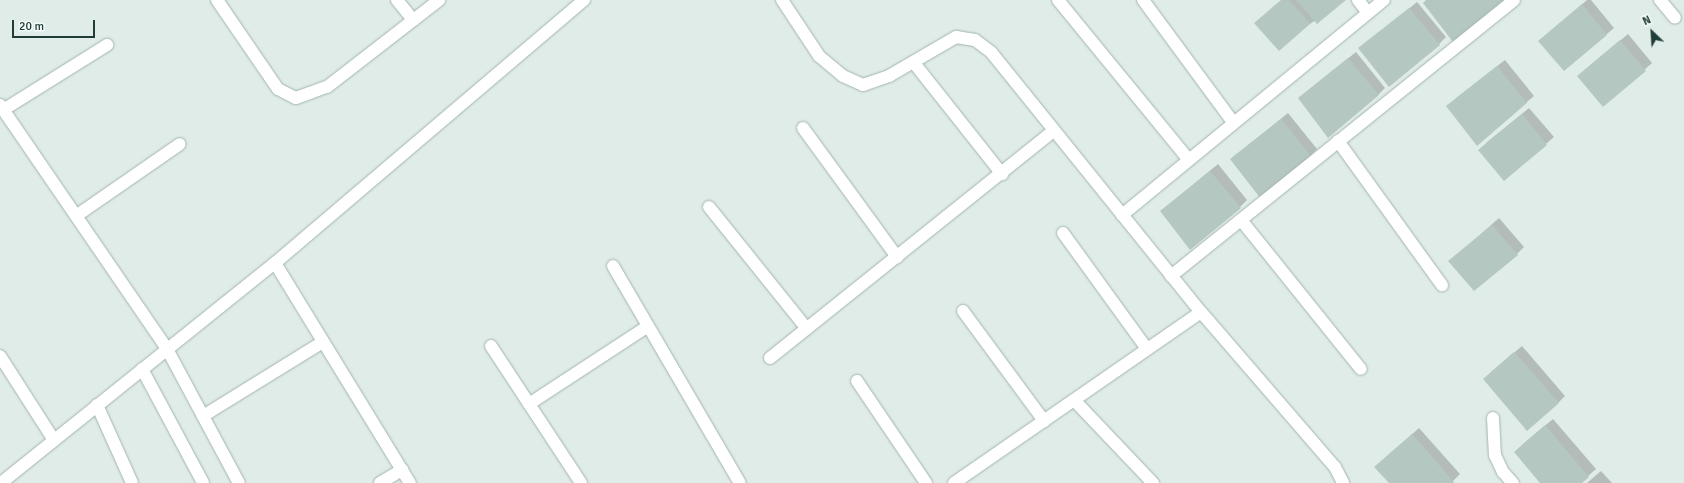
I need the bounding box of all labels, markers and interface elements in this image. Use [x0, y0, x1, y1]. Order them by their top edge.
scale bar [14, 12, 97, 38]
north arrow [1632, 12, 1672, 52]
text: N [1641, 13, 1653, 28]
text: 20 m [19, 19, 44, 34]

